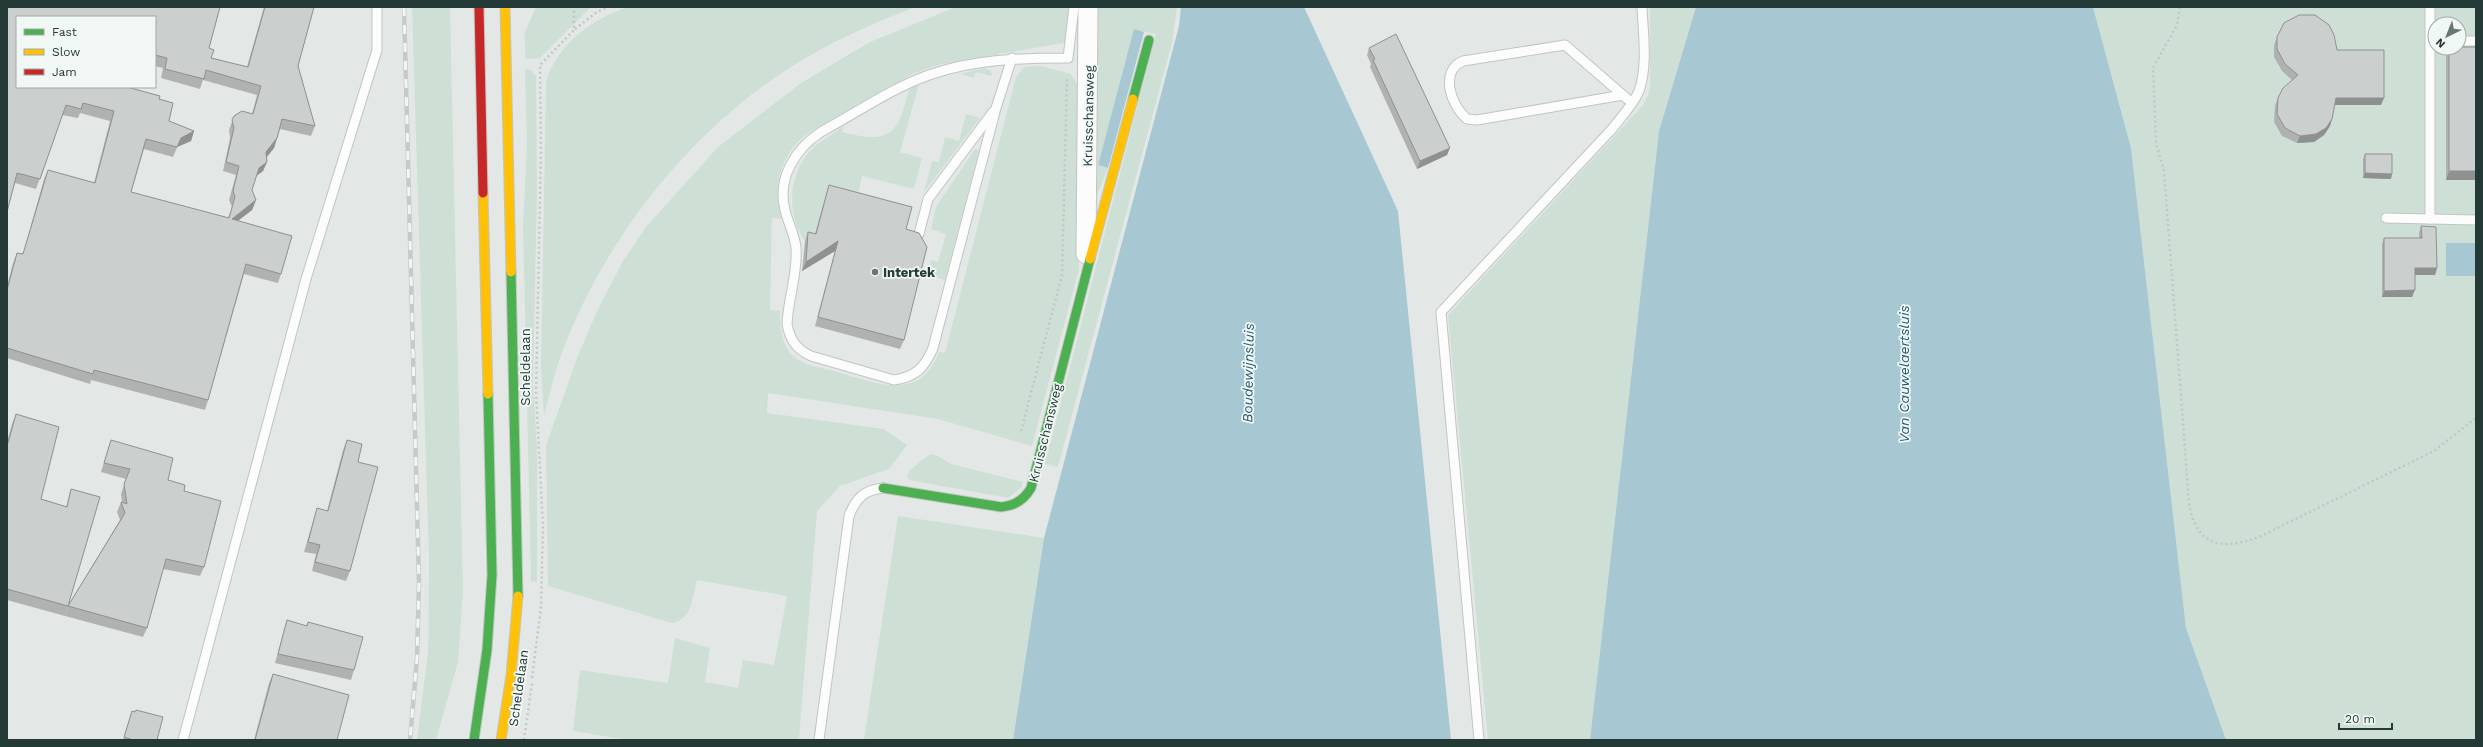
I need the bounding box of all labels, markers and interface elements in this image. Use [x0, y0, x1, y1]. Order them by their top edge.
legend [16, 16, 156, 88]
north arrow [2427, 16, 2467, 56]
text: Fast [52, 25, 77, 39]
text: N [2433, 35, 2448, 50]
text: Slow [52, 45, 80, 59]
text: Jam [52, 65, 77, 79]
street label: Kruisschansweg [1080, 65, 1097, 167]
place label: Intertek [883, 265, 936, 280]
marker: Intertek [870, 267, 880, 277]
water label: Van Cauwelaertsluis [1896, 305, 1912, 443]
water label: Boudewijnsluis [1239, 323, 1257, 423]
street label: Scheldelaan [518, 328, 533, 406]
street label: Kruisschansweg [1026, 382, 1065, 484]
street label: Scheldelaan [506, 649, 531, 728]
scale bar [2339, 705, 2392, 731]
text: 20 m [2345, 712, 2375, 726]

